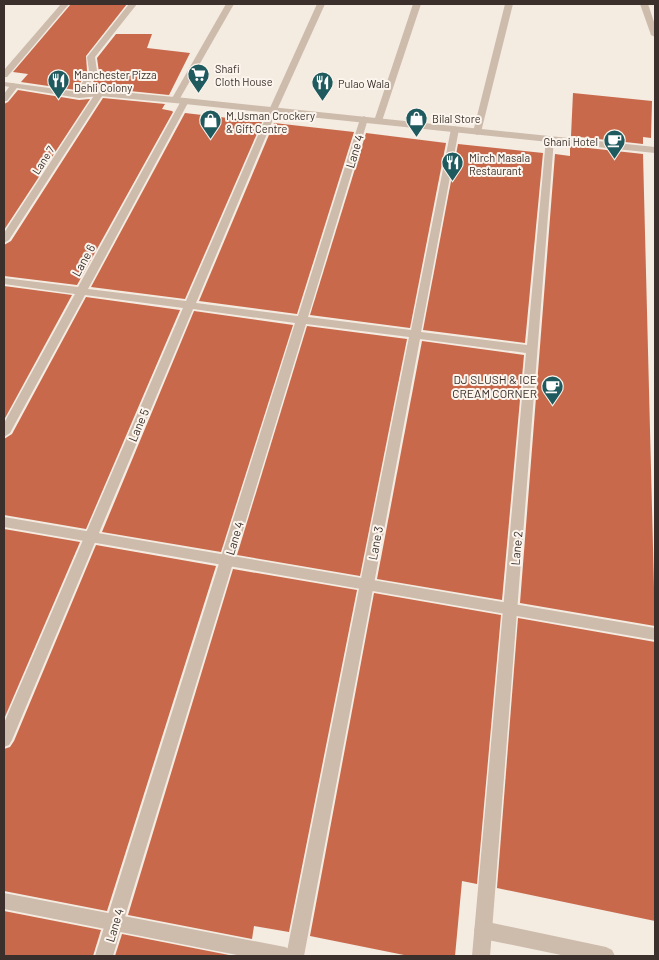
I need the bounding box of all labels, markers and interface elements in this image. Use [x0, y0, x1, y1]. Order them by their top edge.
supermarket icon: Shafi Cloth House [187, 62, 211, 93]
place label: Shafi Cloth House [215, 62, 273, 88]
restaurant icon: Manchester Pizza Dehli Colony [46, 68, 70, 99]
place label: Manchester Pizza Dehli Colony [74, 68, 157, 94]
restaurant icon: Pulao Wala [310, 71, 334, 102]
place label: Pulao Wala [338, 77, 390, 90]
shop icon: Bilal Store [404, 106, 428, 137]
shop icon: M.Usman Crockery & Gift Centre [198, 109, 222, 140]
place label: M.Usman Crockery & Gift Centre [226, 109, 315, 135]
place label: Bilal Store [432, 112, 481, 125]
cafe icon: Ghani Hotel [602, 129, 626, 160]
street label: Lane 4 [342, 132, 366, 170]
place label: Ghani Hotel [543, 135, 598, 148]
street label: Lane 7 [29, 143, 57, 177]
restaurant icon: Mirch Masala Restaurant [441, 151, 465, 182]
place label: Mirch Masala Restaurant [469, 151, 530, 177]
street label: Lane 6 [69, 242, 97, 278]
place label: DJ SLUSH & ICE CREAM CORNER [452, 372, 537, 400]
cafe icon: DJ SLUSH & ICE CREAM CORNER [541, 374, 565, 405]
street label: Lane 5 [125, 406, 151, 444]
street label: Lane 4 [222, 519, 246, 557]
street label: Lane 3 [365, 525, 385, 561]
street label: Lane 2 [508, 530, 524, 566]
street label: Lane 4 [102, 906, 126, 944]

